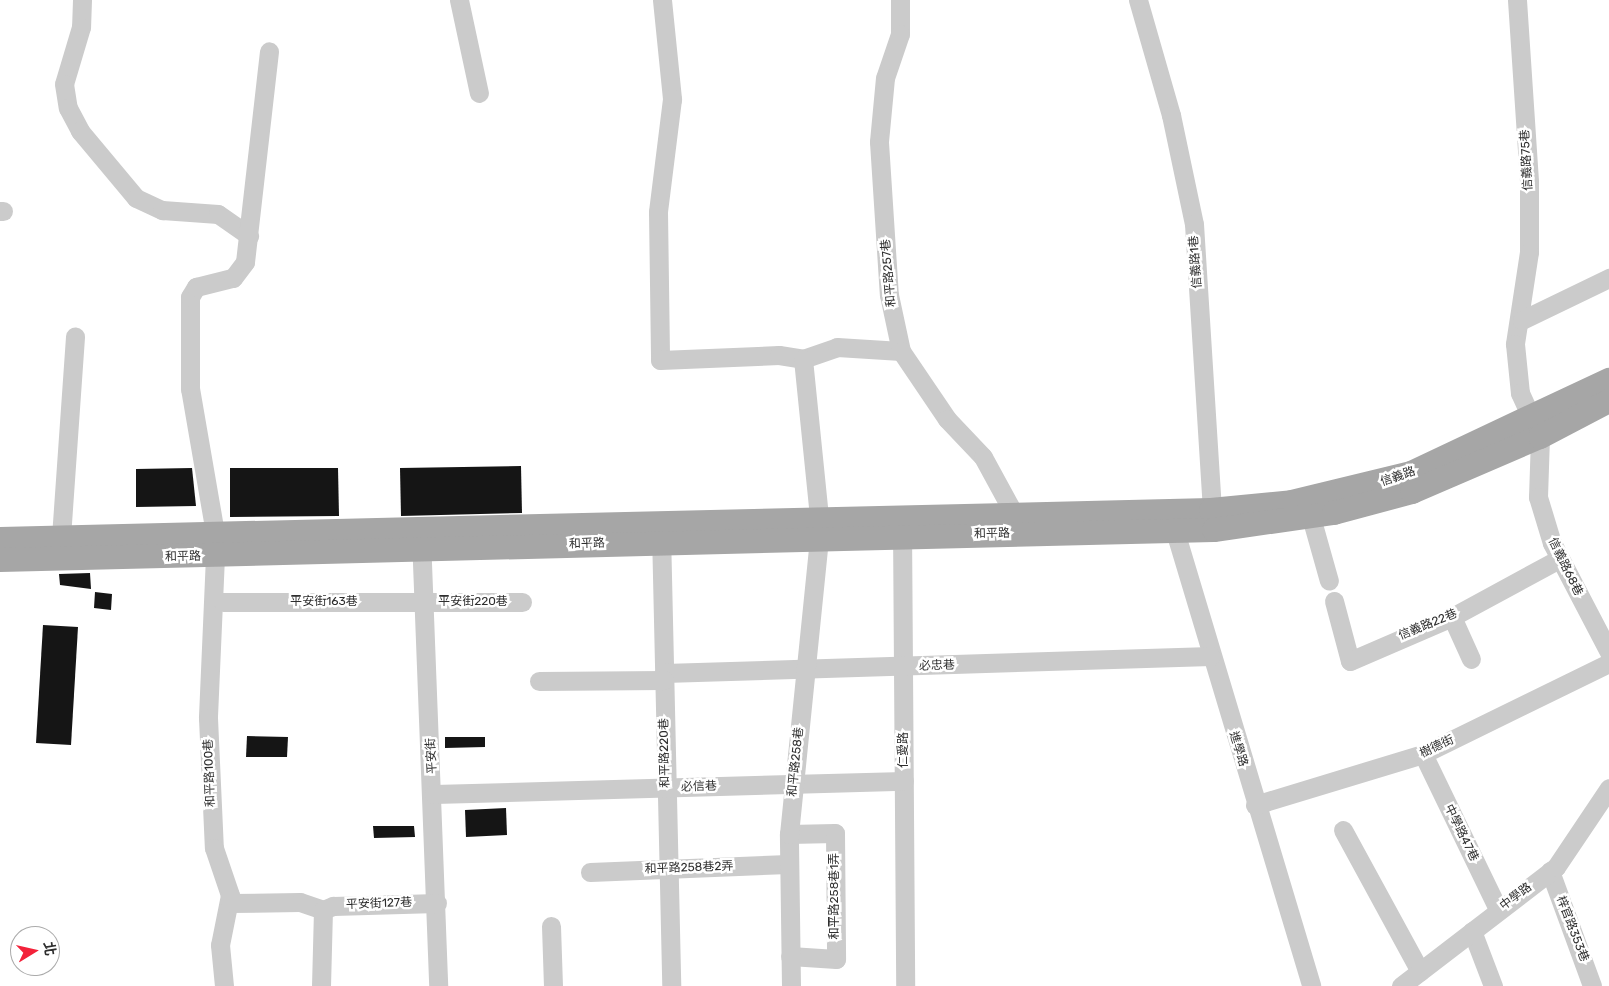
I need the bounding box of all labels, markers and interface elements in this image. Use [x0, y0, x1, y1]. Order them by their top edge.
street label: 信義路75巷 [1518, 129, 1536, 191]
street label: 信義路1巷 [1187, 235, 1205, 289]
street label: 和平路257巷 [879, 238, 899, 308]
street label: 信義路 [1379, 464, 1417, 490]
street label: 和平路 [974, 526, 1010, 542]
street label: 和平路 [569, 536, 605, 552]
street label: 信義路68巷 [1545, 536, 1585, 598]
street label: 和平路 [165, 549, 201, 565]
street label: 平安街163巷 [290, 595, 358, 609]
street label: 平安街220巷 [438, 595, 508, 609]
street label: 信義路22巷 [1397, 607, 1459, 643]
street label: 必忠巷 [919, 658, 955, 674]
street label: 和平路220巷 [657, 718, 673, 788]
street label: 和平路258巷 [785, 727, 807, 797]
street label: 進學路 [1226, 730, 1250, 768]
street label: 仁愛路 [897, 732, 911, 768]
street label: 樹德街 [1418, 733, 1456, 761]
street label: 平安街 [424, 738, 440, 774]
street label: 和平路100巷 [202, 739, 218, 807]
street label: 必信巷 [681, 779, 717, 795]
street label: 中學路47巷 [1441, 802, 1481, 864]
street label: 和平路258巷1弄 [828, 853, 842, 939]
street label: 和平路258巷2弄 [644, 859, 734, 877]
street label: 中學路 [1497, 880, 1535, 914]
street label: 梓官路353巷 [1553, 894, 1591, 964]
street label: 平安街127巷 [346, 896, 412, 912]
north arrow [10, 926, 60, 976]
text: 北 [40, 940, 59, 957]

